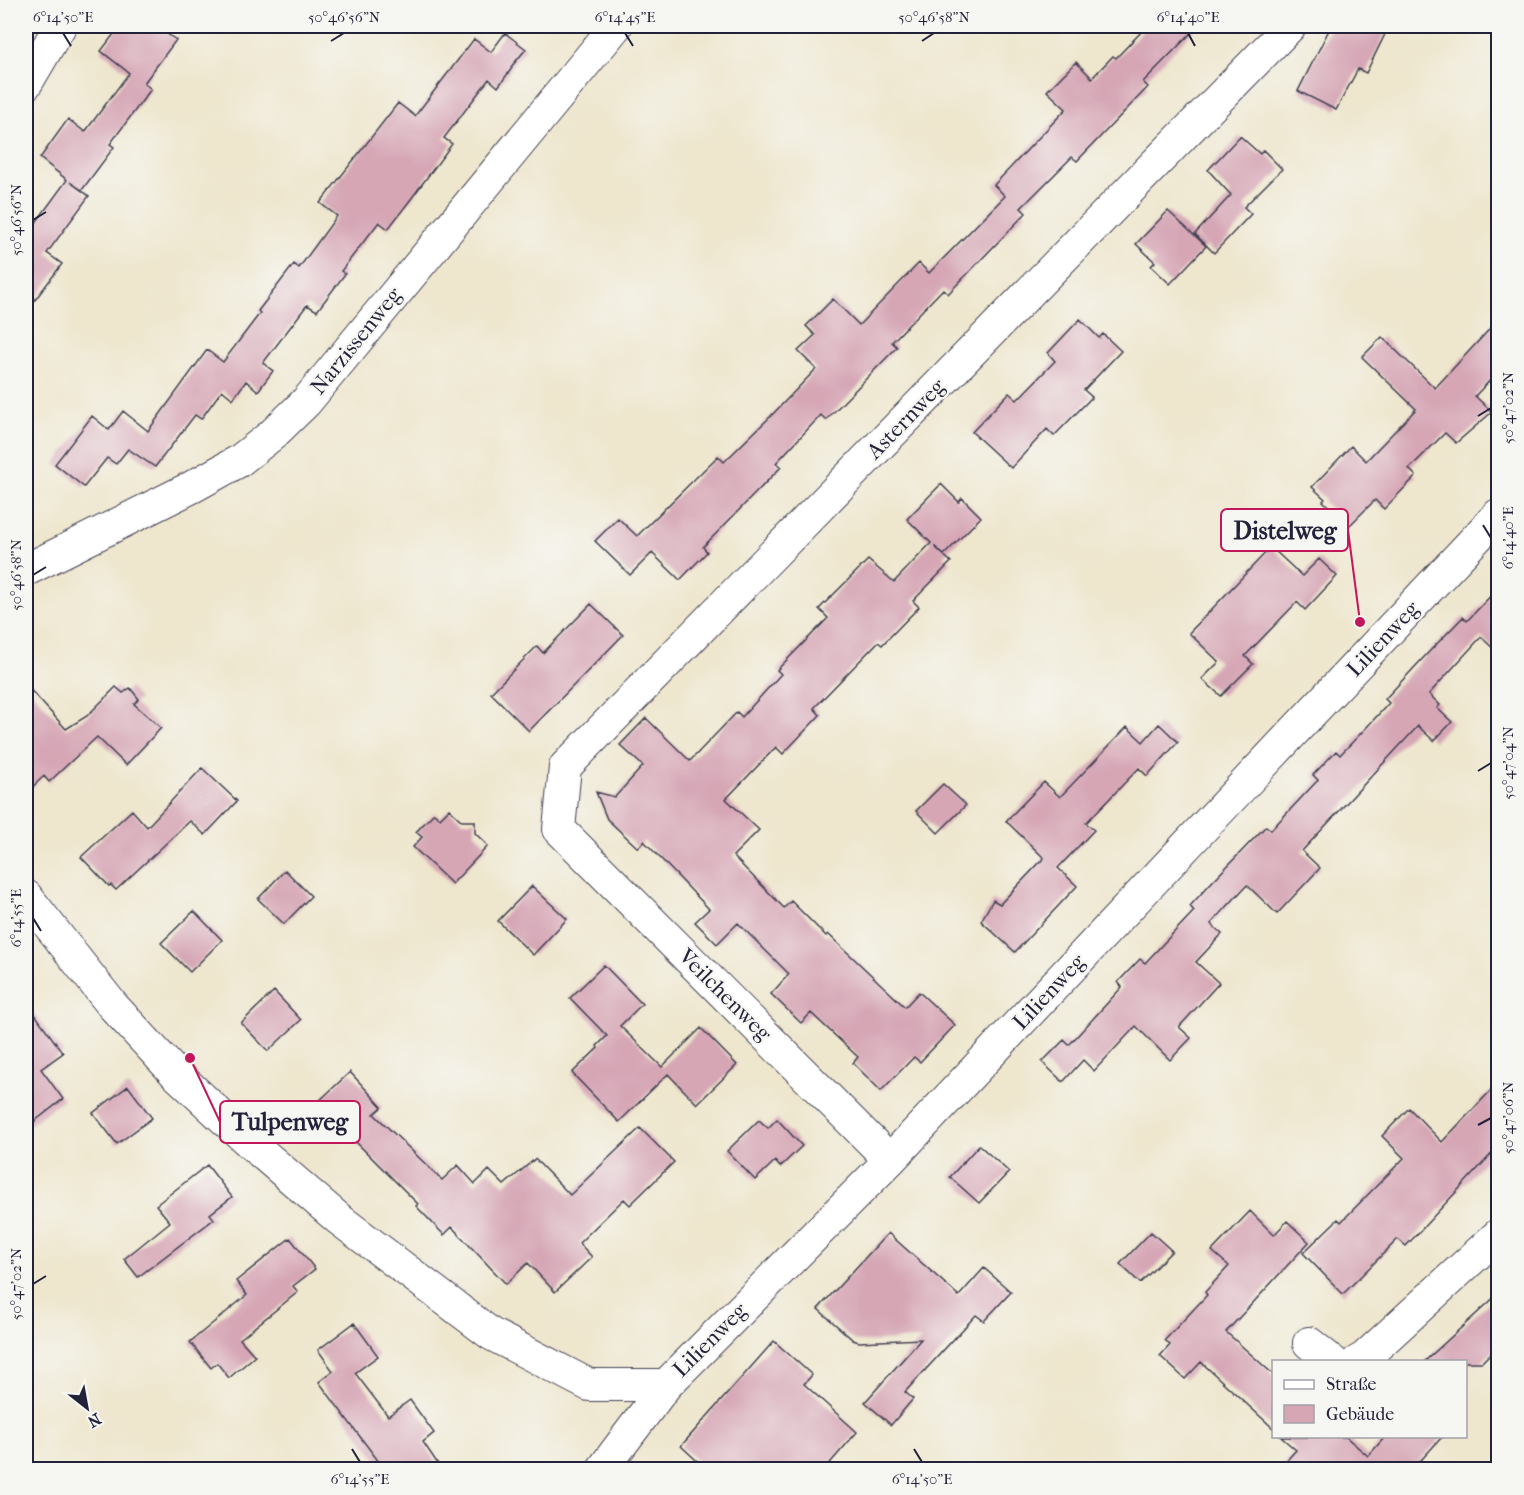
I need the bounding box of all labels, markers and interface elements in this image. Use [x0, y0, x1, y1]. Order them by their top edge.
text: 6°14'50"E [33, 8, 93, 26]
text: 50°46'56"N [308, 8, 381, 26]
text: 6°14'45"E [595, 8, 655, 26]
text: 50°46'58"N [898, 8, 970, 26]
text: 6°14'40"E [1156, 8, 1220, 26]
text: 50°46'56"N [7, 183, 25, 256]
street label: Narzissenweg [305, 282, 407, 400]
text: 50°47'02"N [1499, 371, 1517, 444]
street label: Asternweg [861, 373, 951, 465]
text: 6°14'40"E [1499, 506, 1517, 570]
callout: Distelweg [1221, 509, 1348, 551]
text: Distelweg [1233, 517, 1338, 545]
text: 50°46'58"N [7, 539, 25, 611]
street label: Lilienweg [1341, 596, 1425, 682]
text: 50°47'04"N [1499, 726, 1517, 800]
text: 6°14'55"E [7, 889, 25, 947]
street label: Veilchenweg [673, 943, 777, 1047]
street label: Lilienweg [1007, 949, 1091, 1035]
text: 50°47'06"N [1499, 1081, 1517, 1154]
callout: Tulpenweg [220, 1101, 360, 1143]
text: Tulpenweg [231, 1108, 349, 1136]
text: 50°47'02"N [7, 1247, 25, 1320]
street label: Lilienweg [668, 1297, 753, 1382]
legend [1272, 1360, 1467, 1438]
text: Straße [1326, 1374, 1377, 1395]
north arrow [57, 1378, 117, 1438]
text: Gebäude [1326, 1404, 1394, 1425]
text: N [84, 1409, 105, 1432]
text: 6°14'55"E [331, 1470, 389, 1488]
text: 6°14'50"E [892, 1470, 952, 1488]

